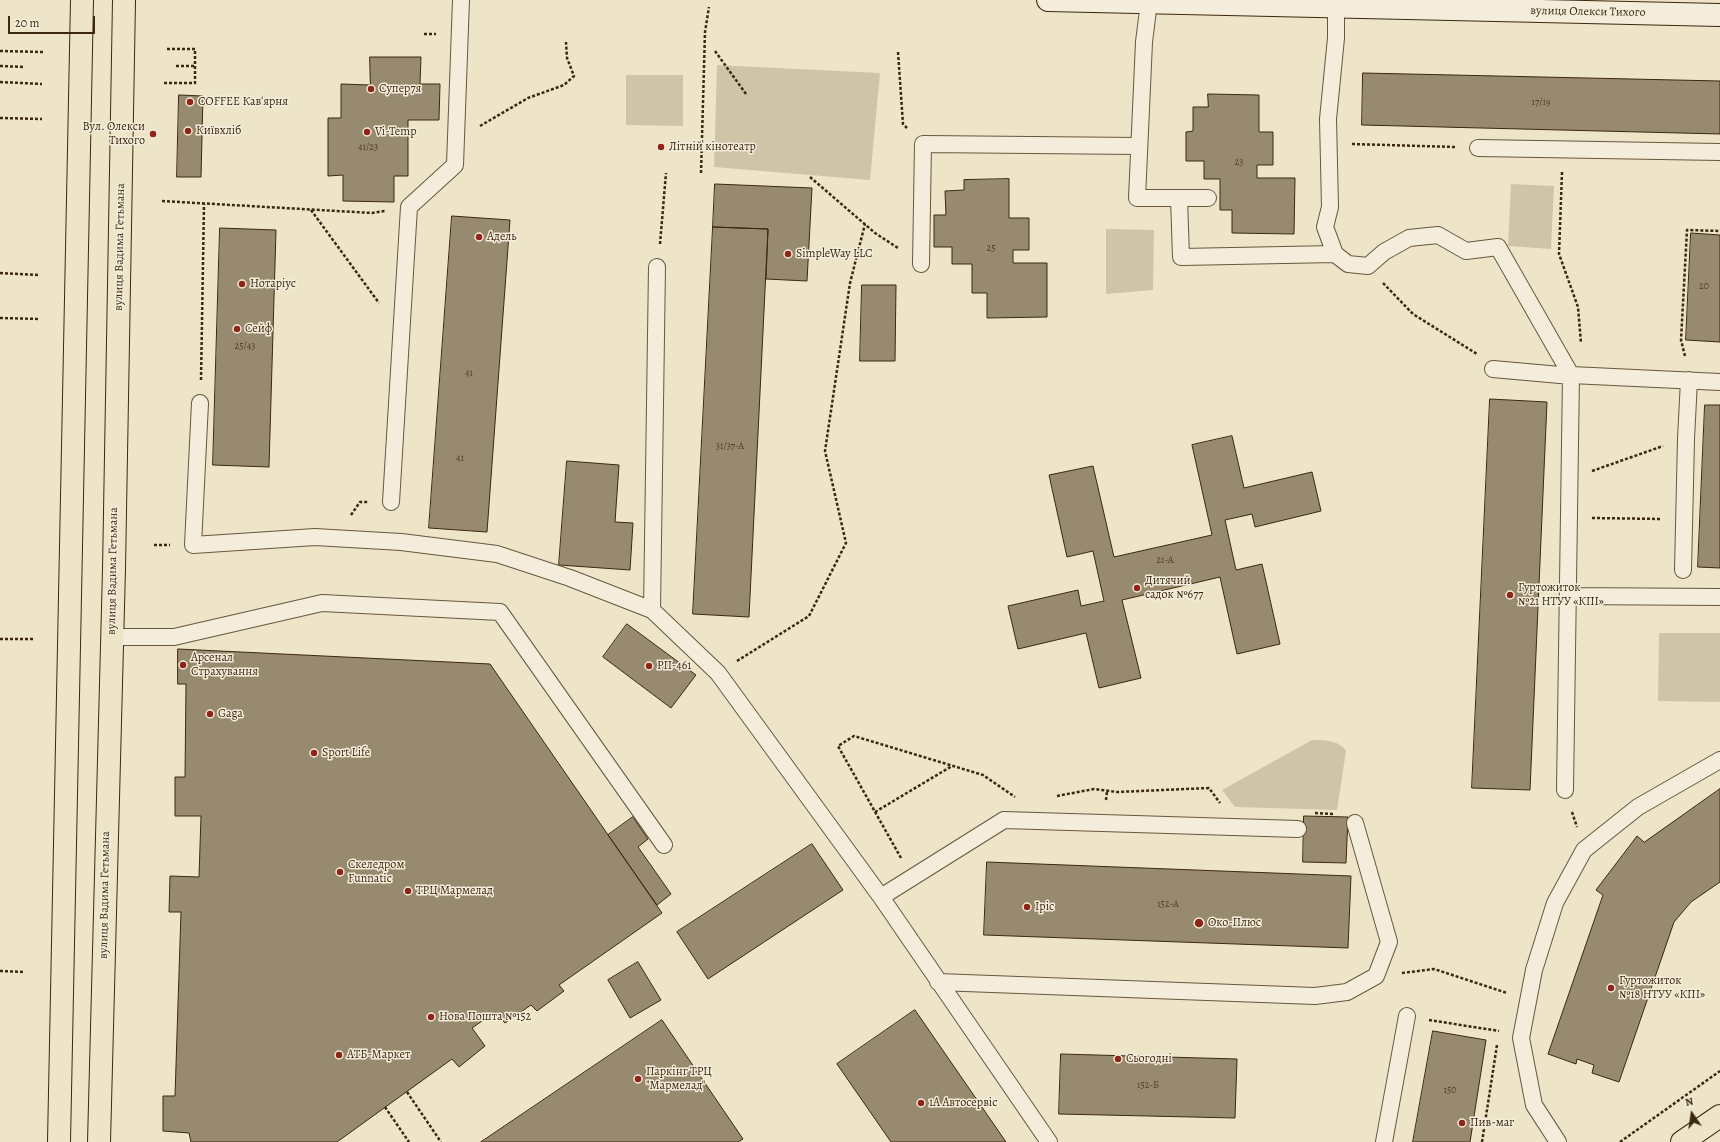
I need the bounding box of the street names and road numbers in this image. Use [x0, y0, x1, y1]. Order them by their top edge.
street label: вулиця Олекси Тихого [1530, 4, 1646, 20]
street label: вулиця Вадима Гетьмана [112, 183, 128, 311]
street label: вулиця Вадима Гетьмана [105, 507, 121, 635]
street label: вулиця Вадима Гетьмана [97, 831, 113, 959]

